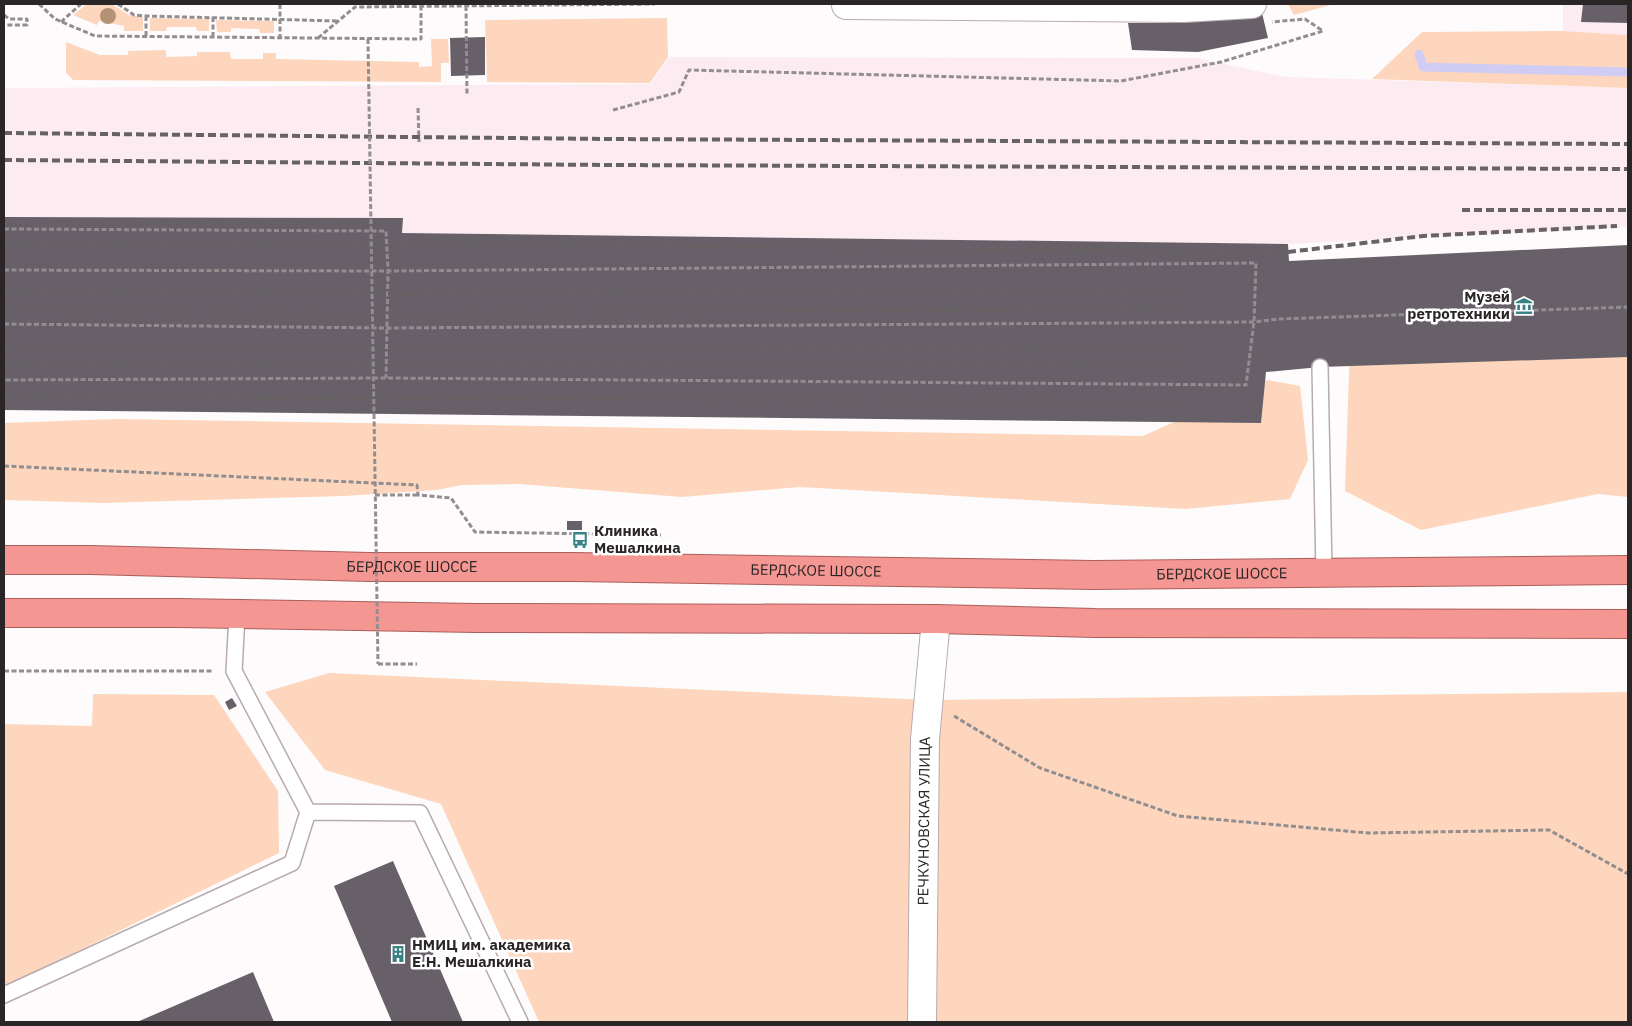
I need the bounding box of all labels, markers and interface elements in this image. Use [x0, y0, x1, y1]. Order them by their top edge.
place label: Музей ретротехники [1407, 287, 1510, 323]
museum icon: Музей ретротехники [1514, 296, 1534, 316]
place label: Клиника Мешалкина [594, 521, 681, 557]
bus stop icon: Клиника Мешалкина [570, 530, 590, 550]
street label: БЕРДСКОЕ ШОССЕ [346, 556, 478, 576]
street label: БЕРДСКОЕ ШОССЕ [750, 560, 882, 581]
street label: БЕРДСКОЕ ШОССЕ [1156, 563, 1288, 583]
street label: РЕЧКУНОВСКАЯ УЛИЦА [913, 736, 934, 906]
place label: НМИЦ им. академика Е.Н. Мешалкина [412, 935, 571, 971]
building icon: НМИЦ им. академика Е.Н. Мешалкина [388, 944, 408, 964]

